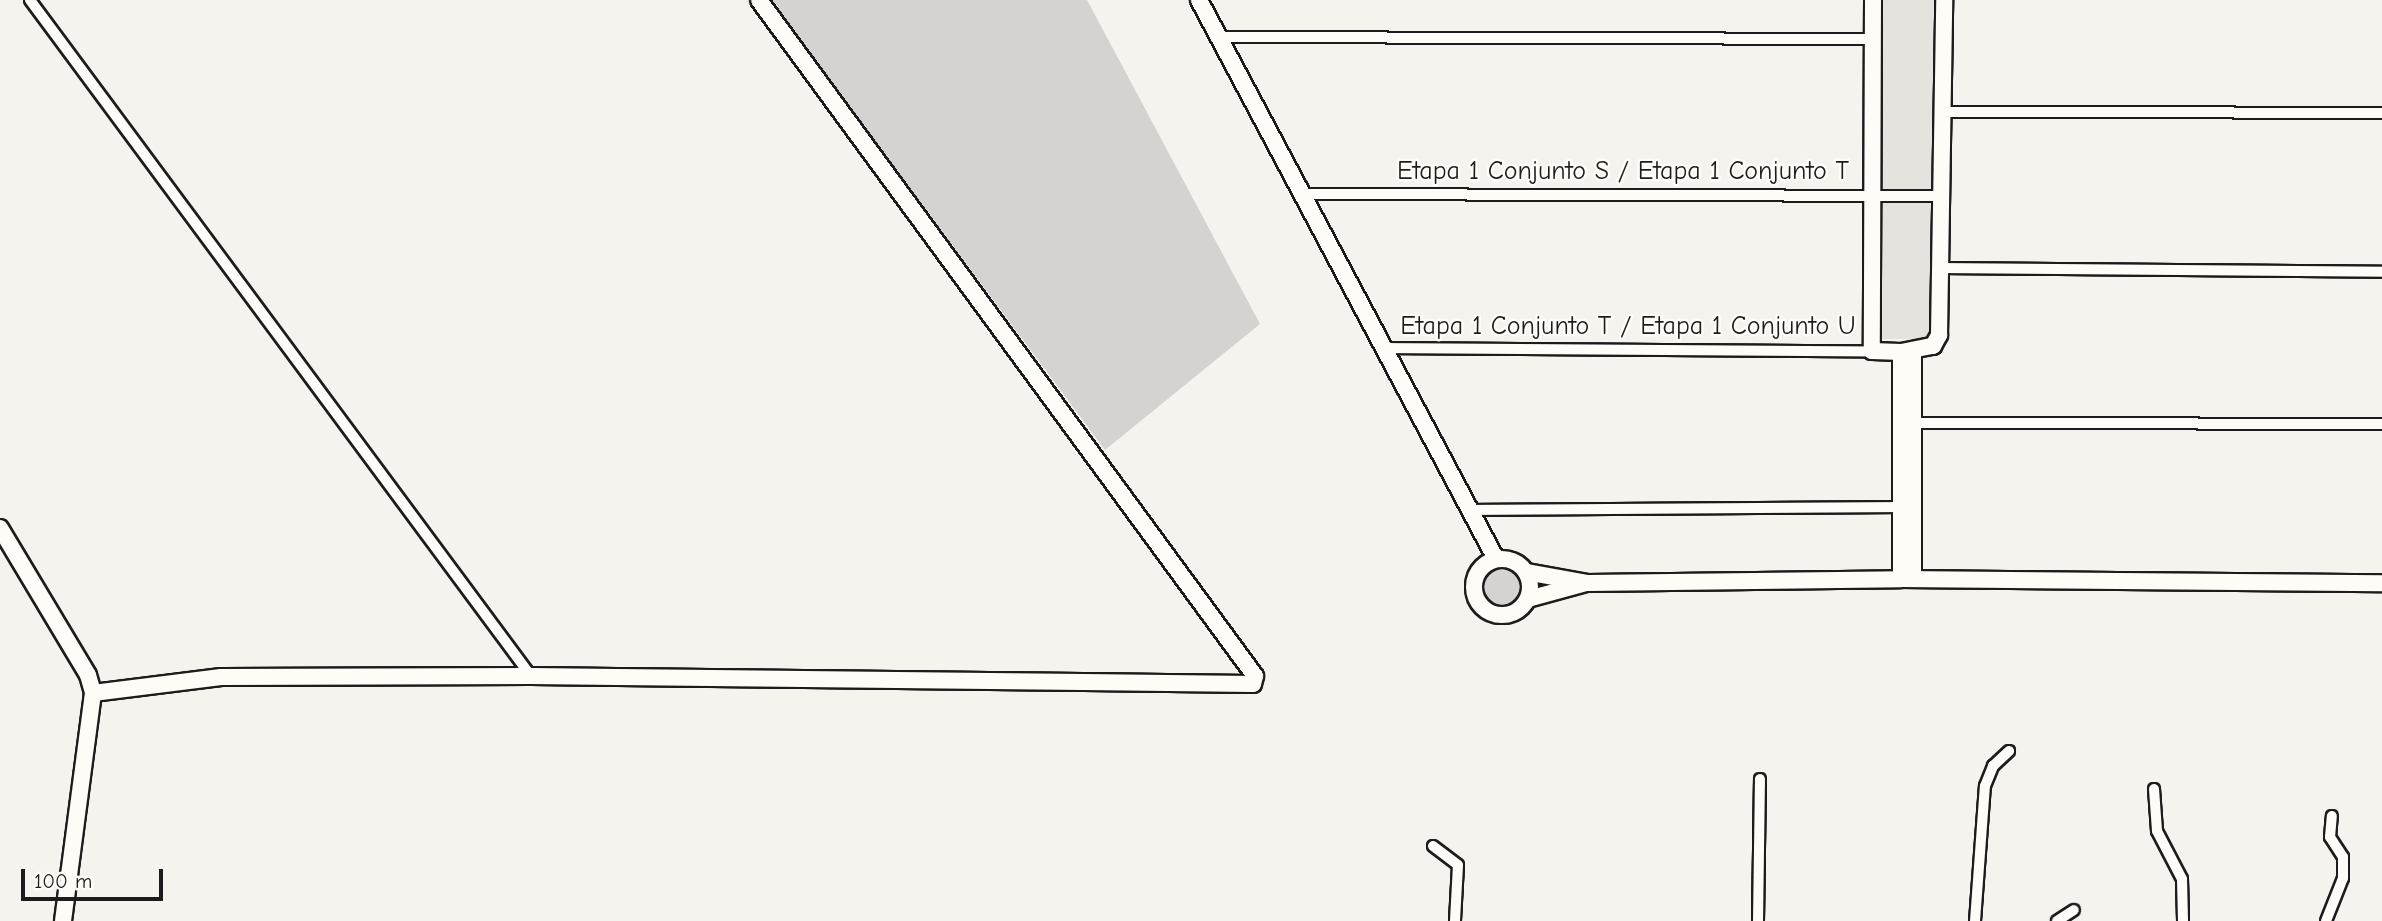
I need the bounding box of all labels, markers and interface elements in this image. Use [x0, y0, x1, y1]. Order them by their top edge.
street label: Etapa 1 Conjunto S / Etapa 1 Conjunto T [1397, 156, 1849, 188]
street label: Etapa 1 Conjunto T / Etapa 1 Conjunto U [1400, 311, 1856, 343]
scale bar [24, 855, 166, 899]
text: 100 m [34, 869, 92, 893]

